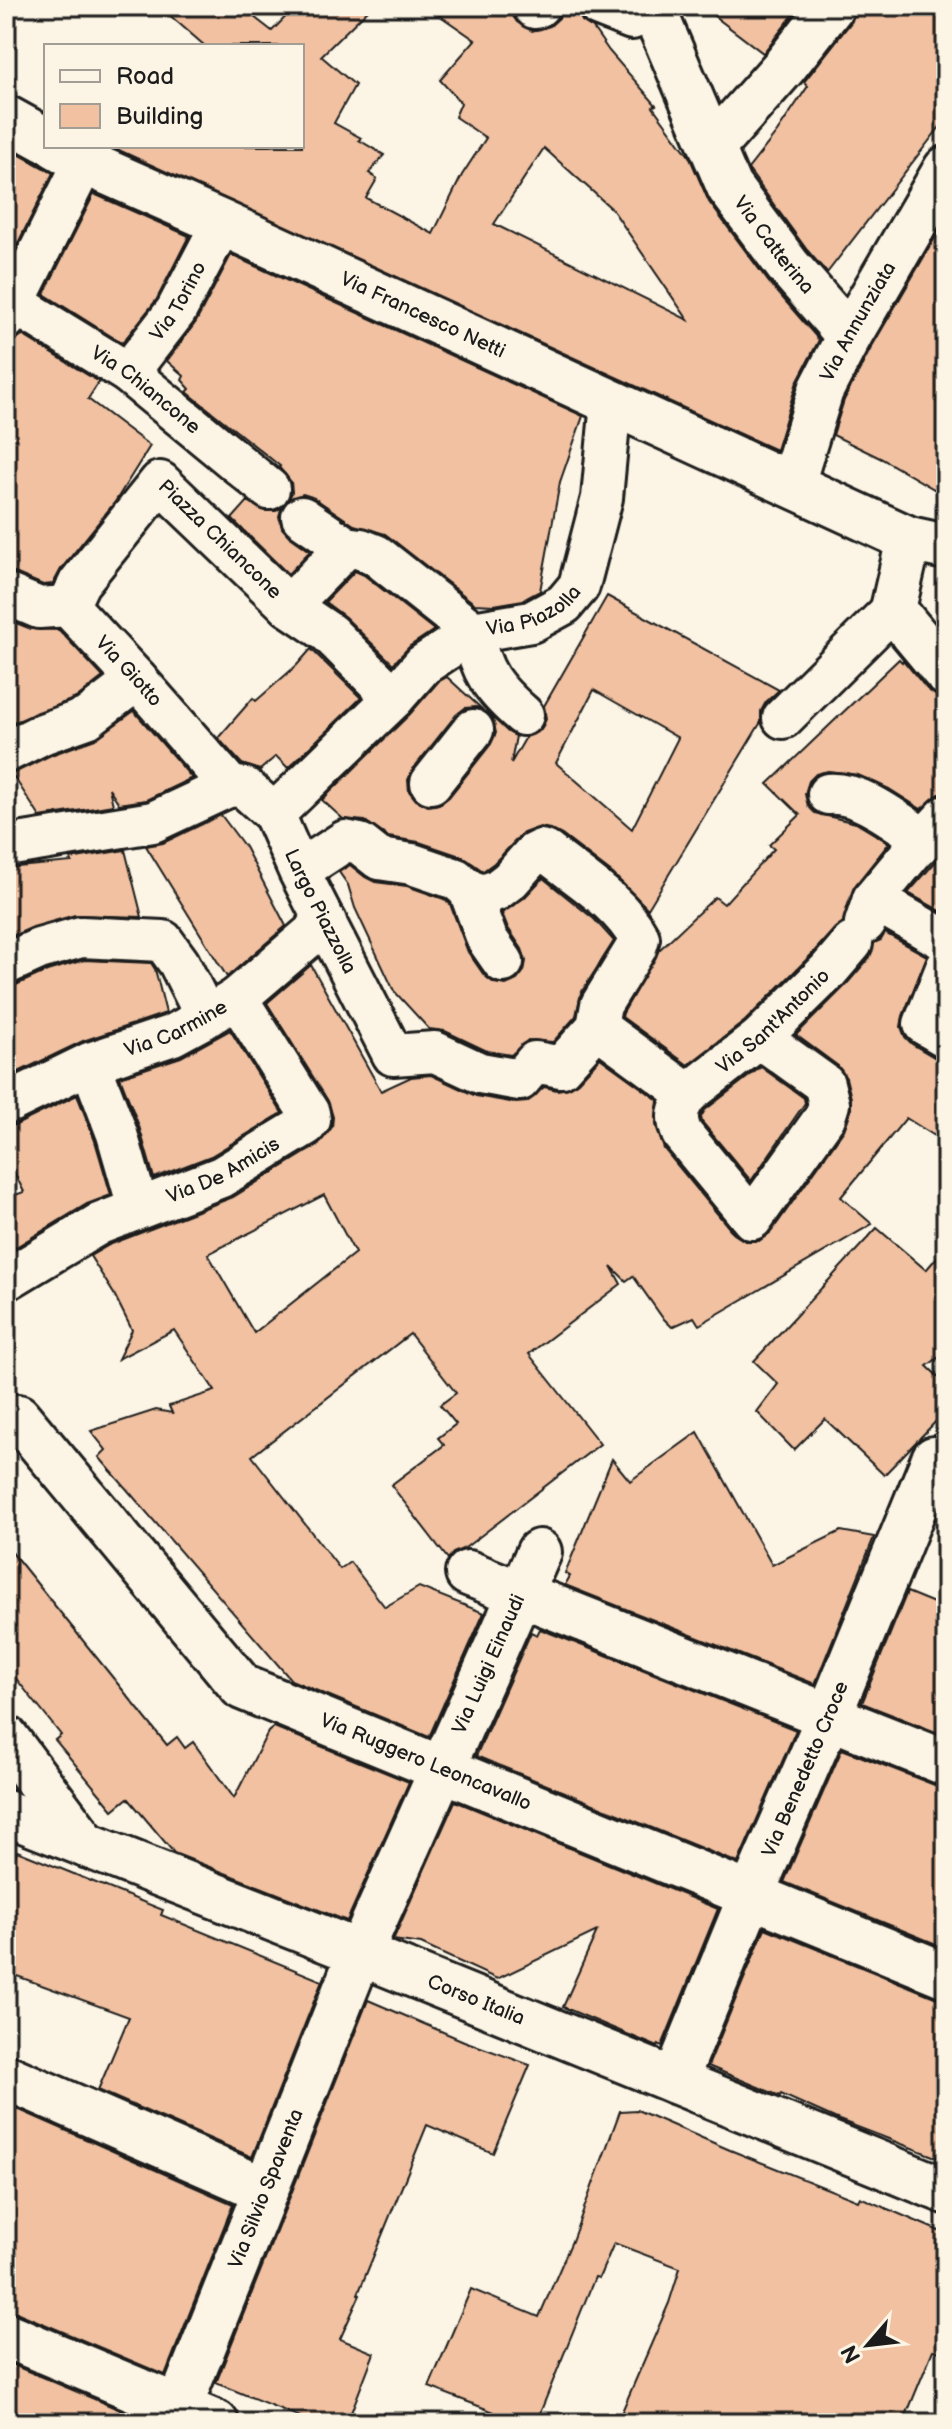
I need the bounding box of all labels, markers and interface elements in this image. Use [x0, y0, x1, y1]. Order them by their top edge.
legend [44, 44, 304, 148]
text: Road [116, 62, 174, 91]
text: Building [116, 102, 203, 131]
street label: Via Catterina [728, 191, 819, 299]
street label: Via Torino [145, 257, 212, 346]
street label: Via Annunziata [815, 258, 901, 386]
street label: Via Francesco Netti [336, 267, 509, 364]
street label: Via Chiancone [86, 341, 205, 440]
street label: Piazza Chiancone [153, 475, 287, 604]
street label: Via Piazolla [484, 581, 586, 642]
street label: Via Giotto [90, 631, 167, 712]
street label: Largo Piazzolla [279, 846, 362, 978]
street label: Via Sant'Antonio [712, 964, 835, 1079]
street label: Via Carmine [121, 995, 232, 1063]
street label: Via De Amicis [163, 1132, 284, 1209]
street label: Via Luigi Einaudi [447, 1591, 531, 1738]
street label: Via Benedetto Croce [757, 1678, 854, 1861]
street label: Via Ruggero Leoncavallo [317, 1708, 535, 1816]
street label: Corso Italia [424, 1970, 528, 2031]
street label: Via Silvio Spaventa [224, 2106, 309, 2272]
north arrow [828, 2305, 908, 2385]
text: N [836, 2340, 867, 2367]

